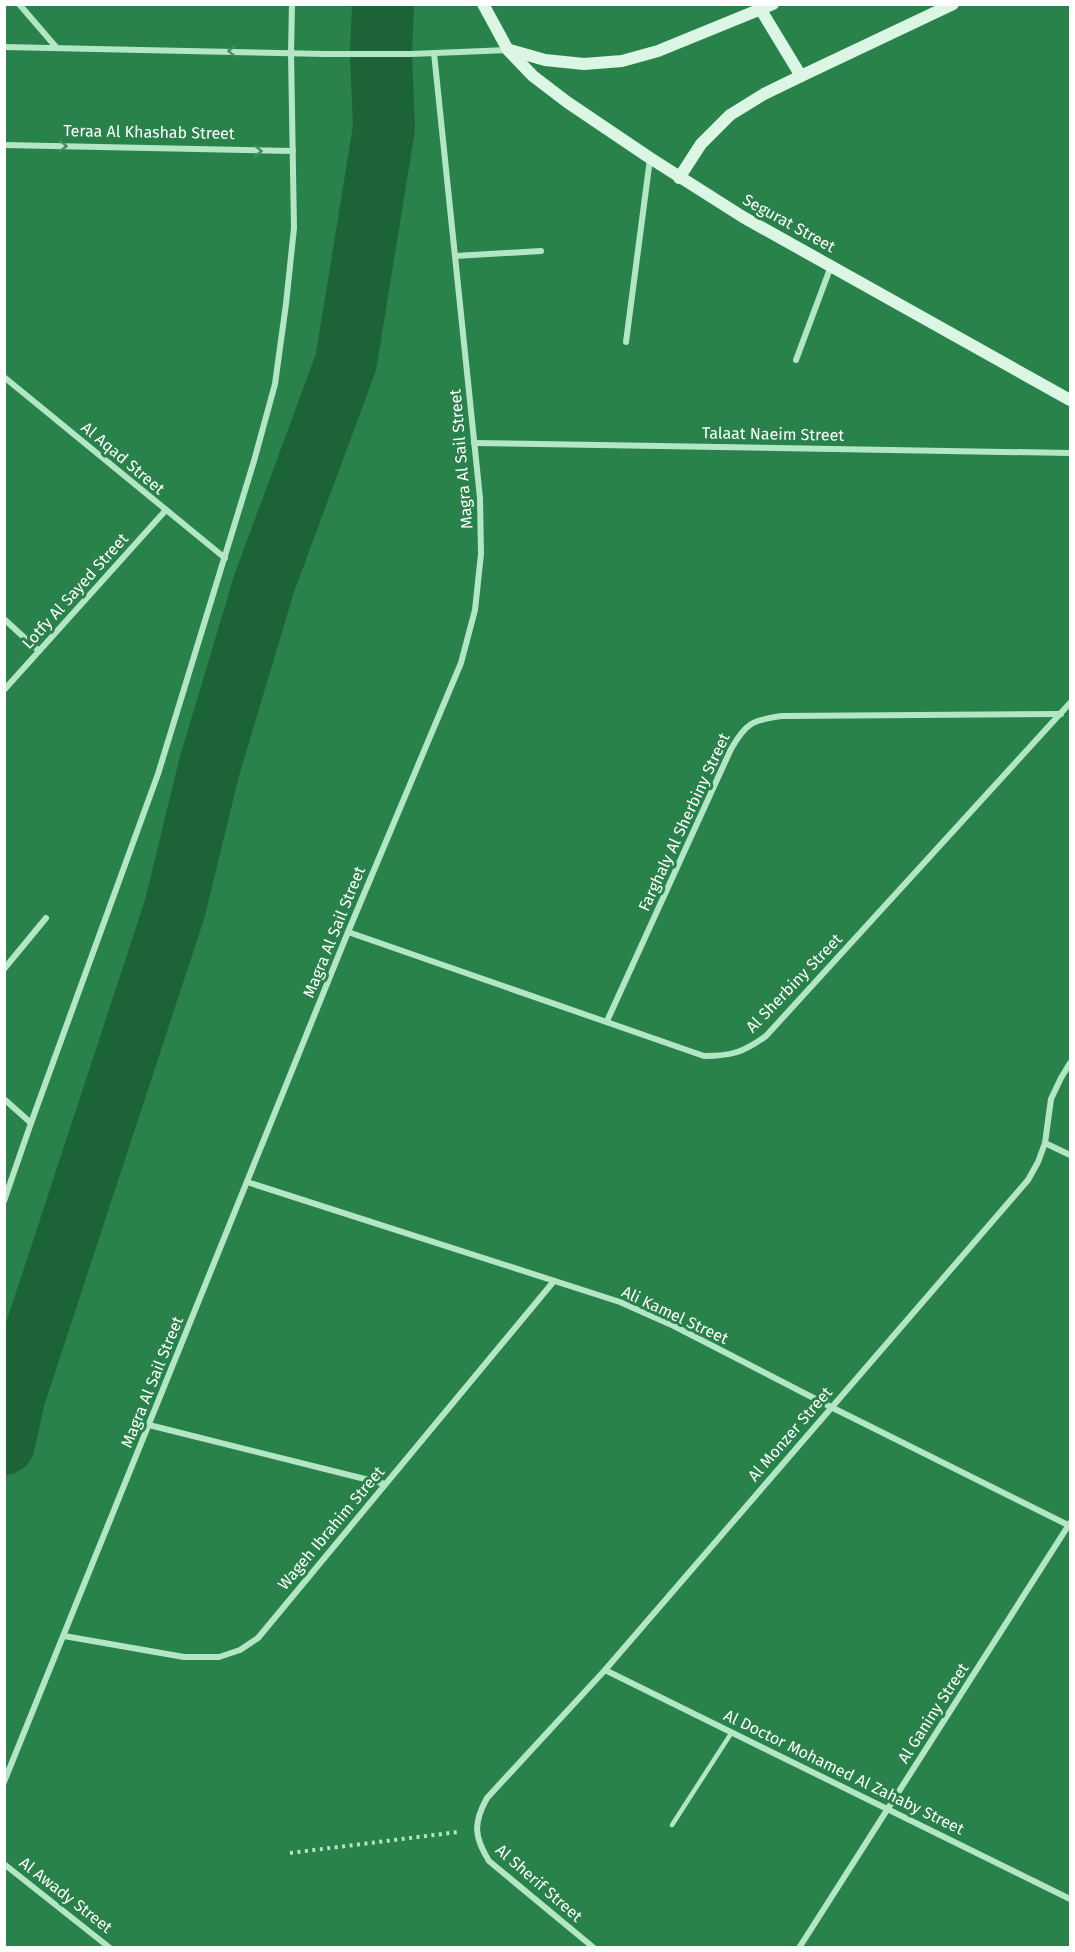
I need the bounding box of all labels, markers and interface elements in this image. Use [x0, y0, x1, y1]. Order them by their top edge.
one-way arrow [228, 45, 237, 58]
street label: Teraa Al Khashab Street [63, 121, 235, 143]
one-way arrow [58, 140, 67, 152]
one-way arrow [253, 144, 262, 157]
street label: Segurat Street [740, 190, 839, 256]
street label: Magra Al Sail Street [445, 388, 477, 530]
street label: Al Aqad Street [78, 418, 169, 498]
street label: Talaat Naeim Street [702, 423, 844, 445]
street label: Lotfy Al Sayed Street [18, 529, 132, 653]
street label: Farghaly Al Sherbiny Street [634, 730, 734, 914]
street label: Magra Al Sail Street [299, 863, 369, 1001]
street label: Al Sherbiny Street [742, 930, 846, 1036]
street label: Ali Kamel Street [619, 1282, 732, 1348]
street label: Magra Al Sail Street [117, 1313, 187, 1451]
street label: Al Monzer Street [744, 1383, 836, 1485]
street label: Wageh Ibrahim Street [274, 1462, 388, 1594]
street label: Al Ganiny Street [894, 1659, 973, 1767]
street label: Al Doctor Mohamed Al Zahaby Street [721, 1705, 967, 1839]
street label: Al Sherif Street [492, 1840, 586, 1926]
street label: Al Awady Street [16, 1853, 116, 1937]

